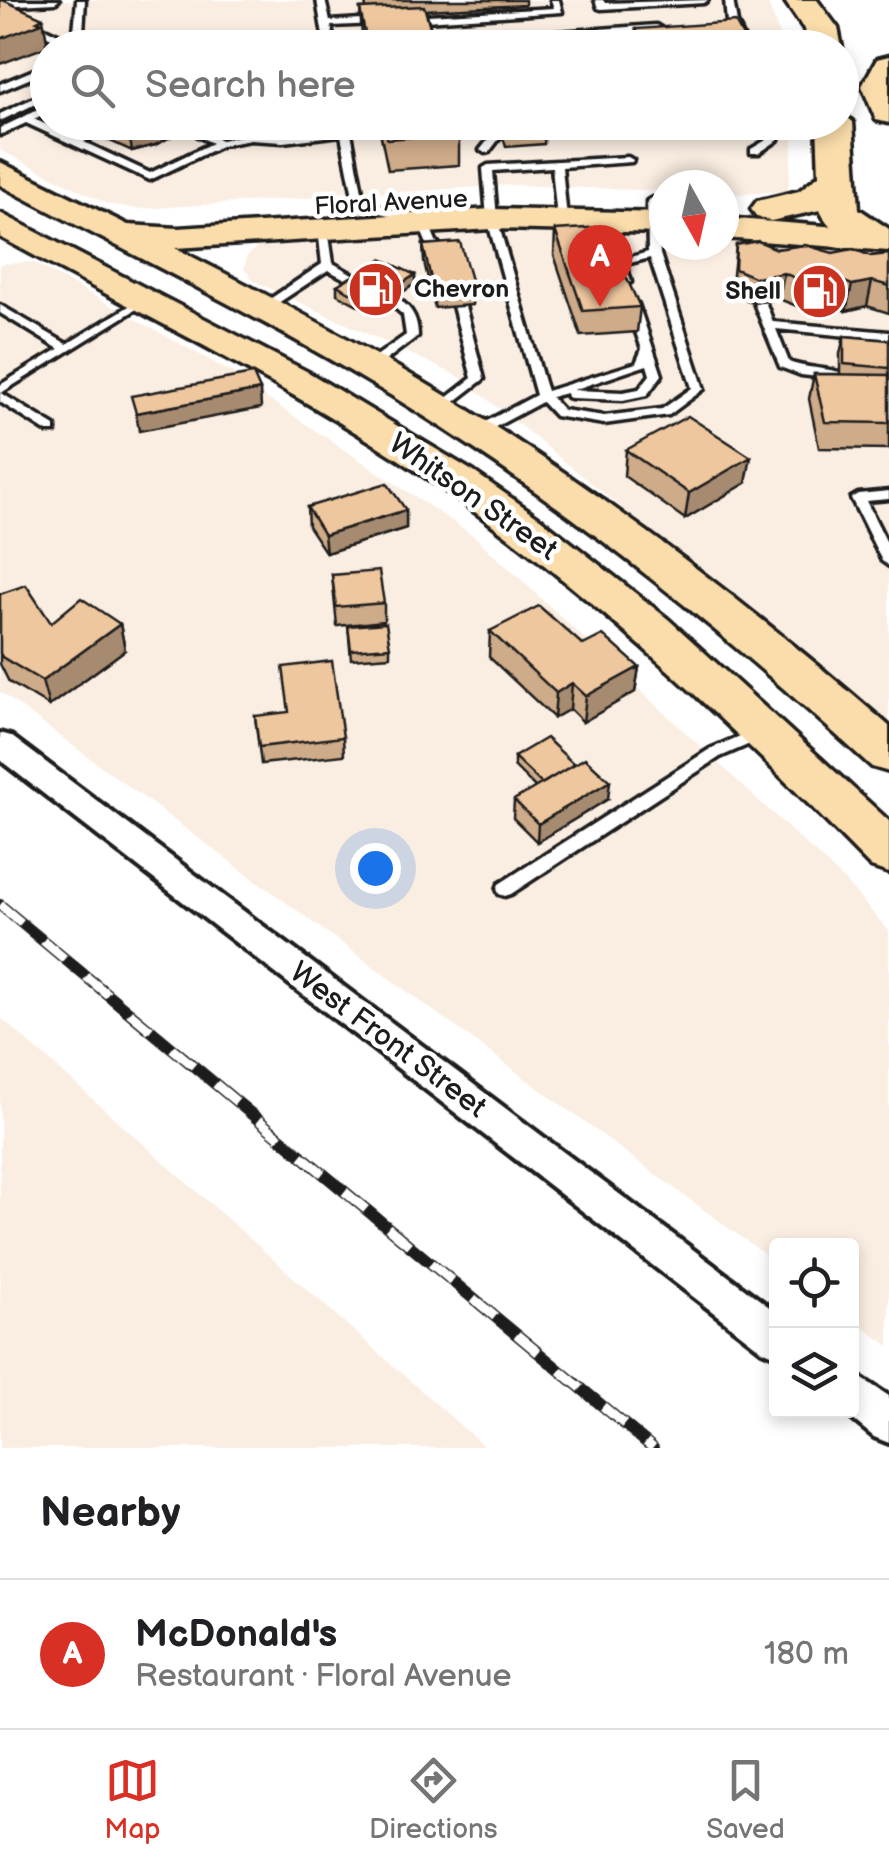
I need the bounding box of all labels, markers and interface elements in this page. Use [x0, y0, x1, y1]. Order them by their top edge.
search box [30, 30, 859, 140]
icon: search [65, 58, 120, 113]
text: Search here [145, 63, 356, 108]
north arrow [649, 170, 739, 260]
street label: Floral Avenue [314, 183, 469, 222]
pin: A [568, 224, 632, 307]
fuel station icon: Chevron [345, 259, 405, 319]
fuel station icon: Shell [790, 261, 850, 321]
place label: Chevron [414, 274, 509, 305]
place label: Shell [725, 276, 781, 307]
street label: Whitson Street [382, 426, 564, 568]
your location [350, 843, 401, 894]
street label: West Front Street [283, 954, 493, 1126]
map controls [769, 1238, 859, 1418]
button: locate [769, 1238, 859, 1328]
button: layers [769, 1328, 859, 1418]
text: Nearby [40, 1488, 180, 1539]
text: McDonald's [135, 1612, 337, 1657]
text: A [63, 1635, 82, 1674]
text: 180 m [764, 1635, 849, 1674]
text: Restaurant · Floral Avenue [135, 1657, 511, 1696]
tab: Map [104, 1753, 161, 1846]
tab: Directions [369, 1753, 498, 1846]
tab: Saved [706, 1753, 785, 1846]

